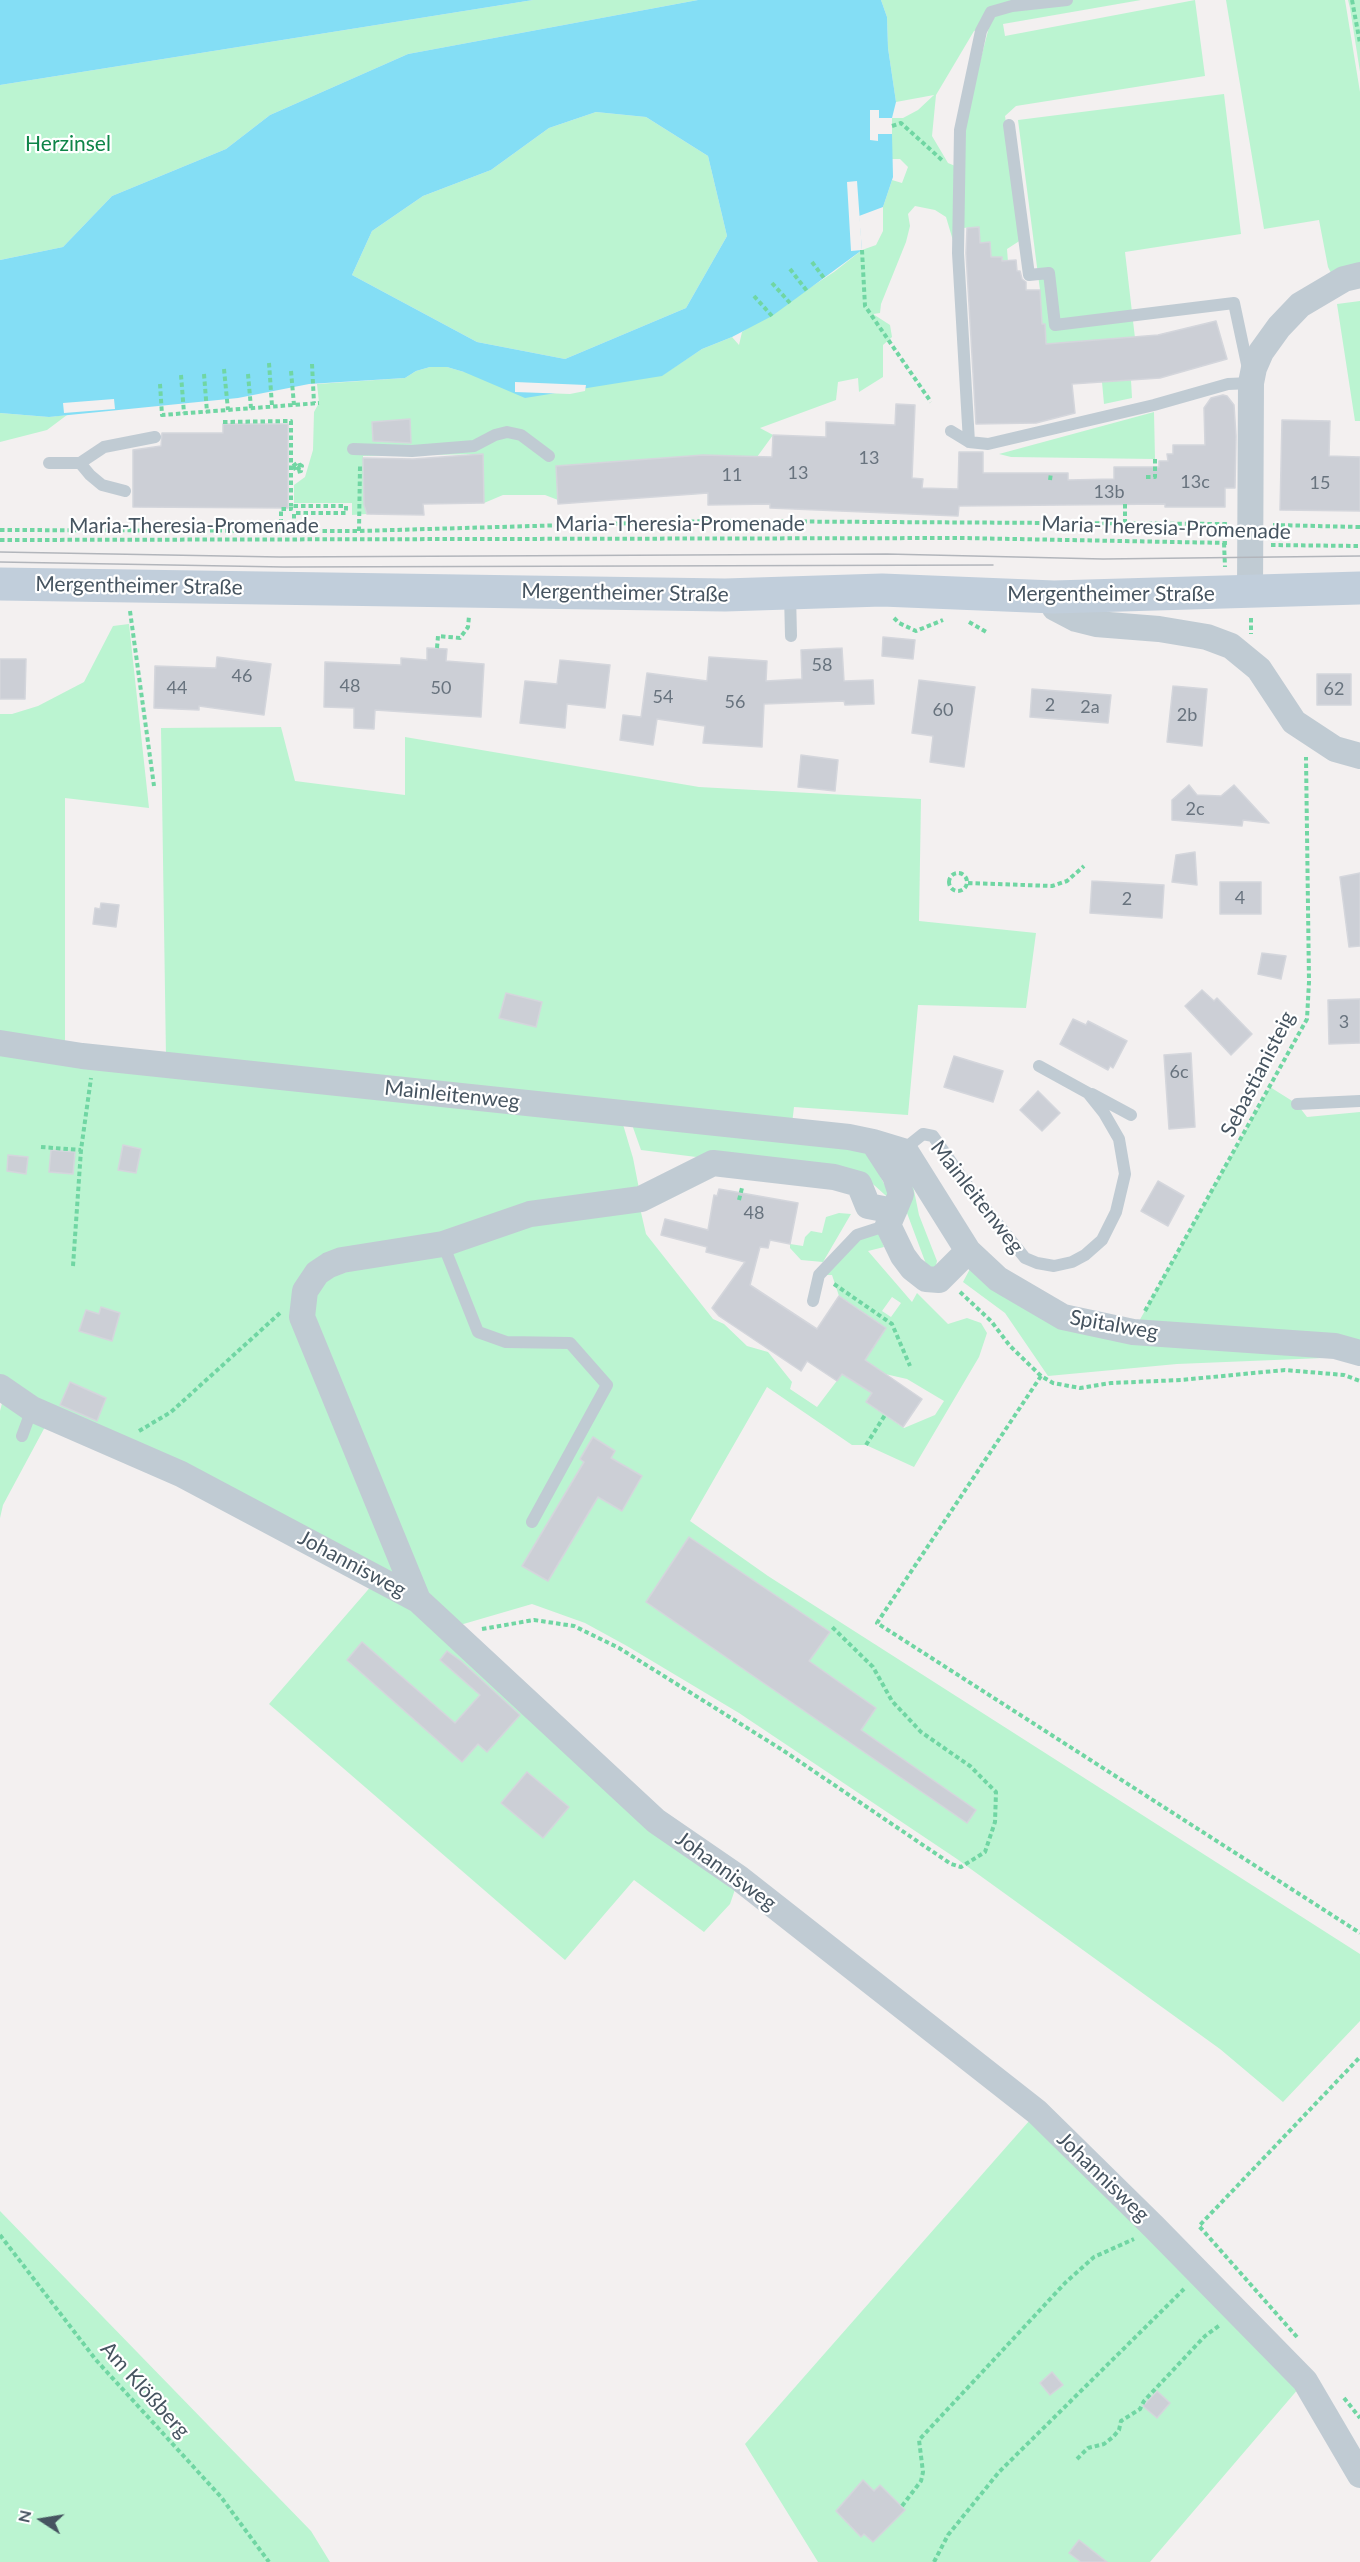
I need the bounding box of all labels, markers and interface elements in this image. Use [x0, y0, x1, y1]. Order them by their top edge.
park label: Herzinsel [25, 131, 111, 157]
house number: 13 [859, 447, 879, 469]
house number: 13 [788, 462, 808, 484]
house number: 11 [722, 464, 742, 486]
house number: 13c [1180, 471, 1210, 493]
house number: 15 [1310, 472, 1330, 494]
house number: 13b [1094, 481, 1124, 503]
street label: Maria-Theresia-Promenade [555, 511, 805, 537]
street label: Maria-Theresia-Promenade [1041, 511, 1291, 545]
street label: Maria-Theresia-Promenade [69, 513, 319, 539]
street label: Mergentheimer Straße [35, 572, 243, 600]
street label: Mergentheimer Straße [521, 579, 729, 607]
street label: Mergentheimer Straße [1007, 581, 1215, 607]
house number: 58 [812, 654, 832, 676]
house number: 46 [232, 665, 252, 687]
house number: 48 [340, 675, 360, 697]
house number: 44 [167, 677, 187, 699]
house number: 50 [431, 677, 451, 699]
house number: 62 [1324, 678, 1344, 700]
house number: 54 [653, 686, 673, 708]
house number: 56 [725, 691, 745, 713]
house number: 2 [1045, 694, 1055, 716]
house number: 2a [1080, 696, 1100, 718]
house number: 60 [933, 699, 953, 721]
house number: 2b [1177, 704, 1197, 726]
house number: 2c [1185, 798, 1205, 820]
house number: 4 [1235, 887, 1245, 909]
house number: 2 [1122, 888, 1132, 910]
street label: Sebastianisteig [1216, 1007, 1300, 1141]
house number: 3 [1339, 1011, 1349, 1033]
house number: 6c [1169, 1061, 1189, 1083]
street label: Mainleitenweg [383, 1075, 521, 1115]
street label: Mainleitenweg [925, 1136, 1029, 1258]
house number: 48 [744, 1202, 764, 1224]
street label: Spitalweg [1068, 1305, 1160, 1345]
street label: Johannisweg [294, 1525, 410, 1603]
street label: Johannisweg [671, 1826, 781, 1916]
street label: Johannisweg [1052, 2127, 1154, 2227]
street label: Am Klößberg [95, 2337, 195, 2443]
north arrow [12, 2490, 72, 2550]
text: N [13, 2508, 34, 2524]

